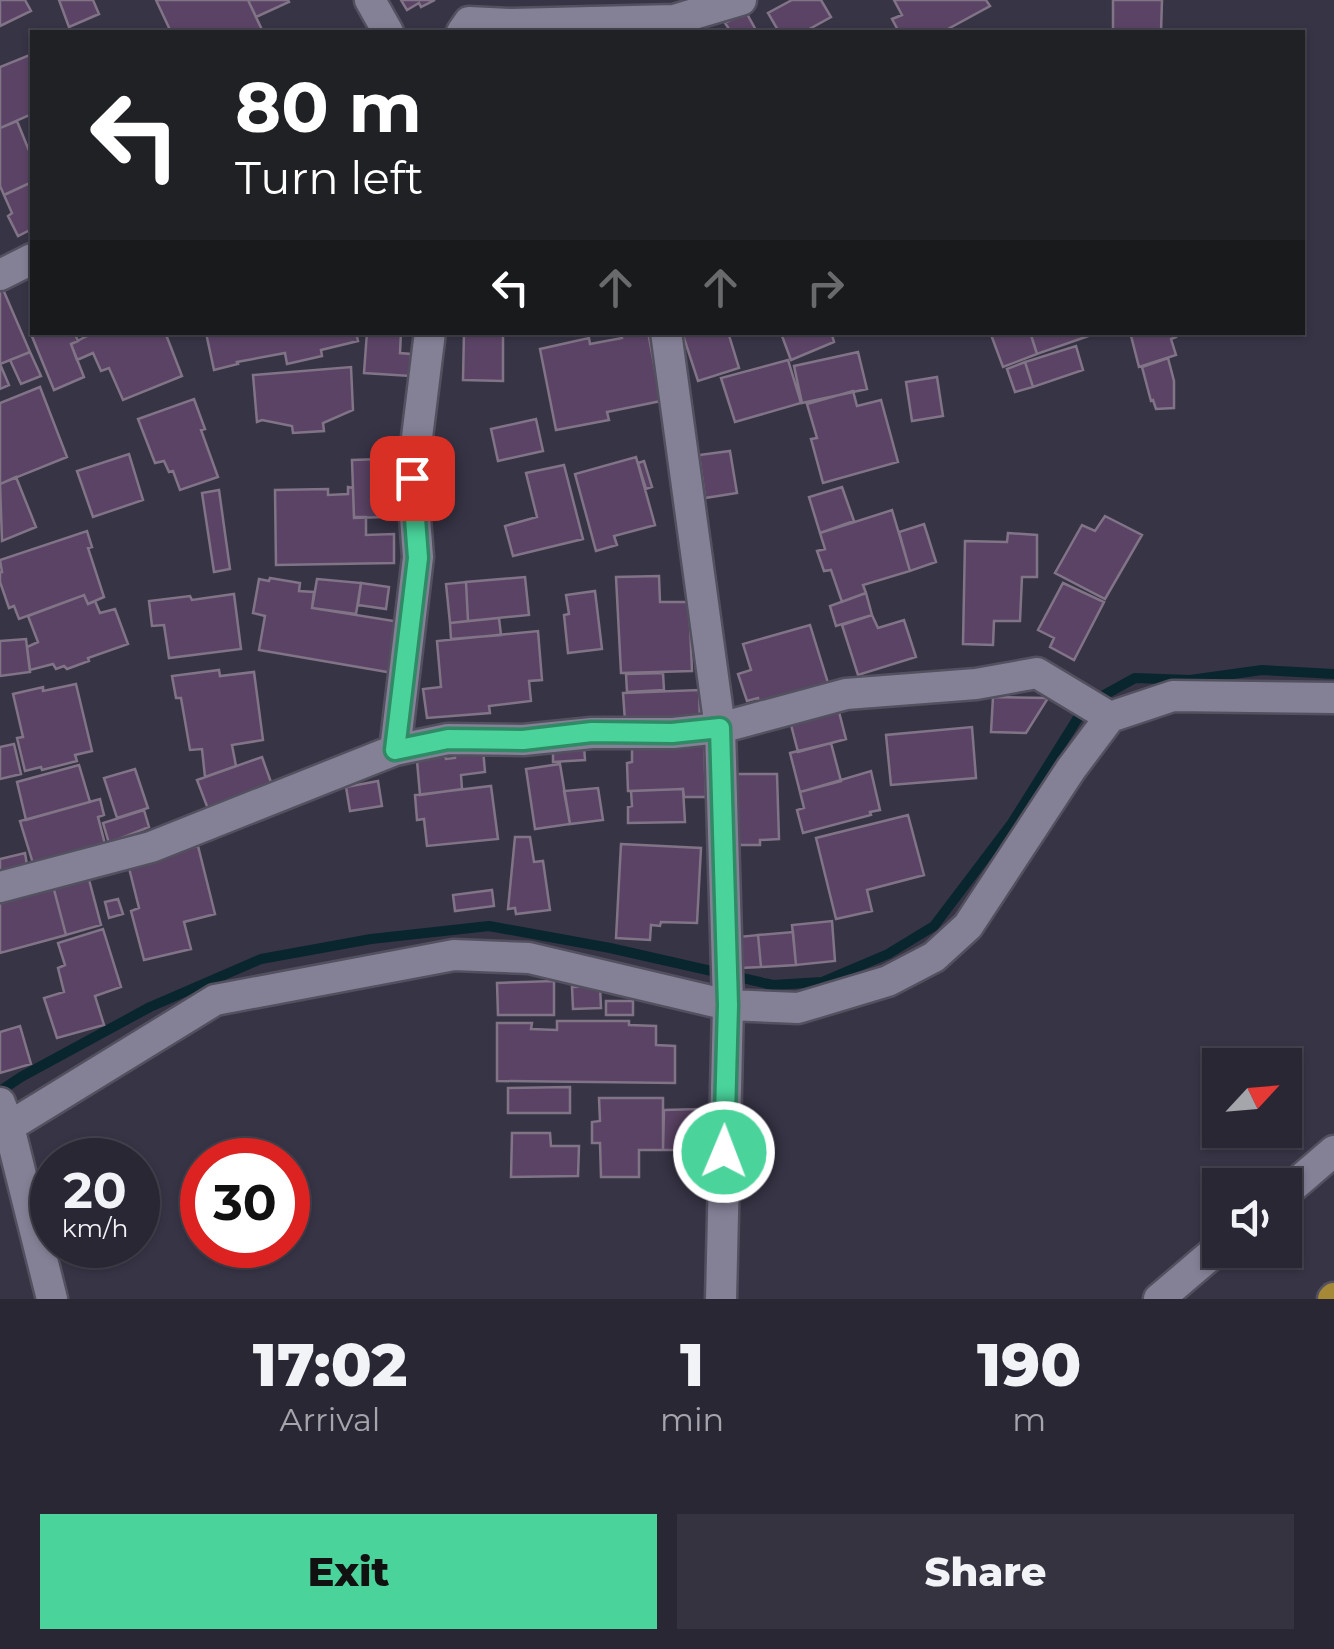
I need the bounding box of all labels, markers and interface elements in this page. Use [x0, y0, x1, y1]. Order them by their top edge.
text: 80 m [235, 64, 422, 150]
icon: left [70, 70, 200, 200]
text: Turn left [235, 150, 423, 205]
icon: left [483, 260, 538, 315]
icon: ahead [588, 260, 643, 315]
icon: ahead [693, 260, 748, 315]
icon: right [798, 260, 853, 315]
pin [370, 436, 455, 521]
icon: arrive [385, 451, 440, 506]
north arrow [1202, 1048, 1302, 1148]
map controls [1202, 1048, 1302, 1268]
position arrow [672, 1100, 776, 1204]
speed limit sign: 30 [180, 1138, 310, 1268]
text: 20 [63, 1160, 127, 1221]
button: sound [1202, 1168, 1302, 1268]
text: km/h [62, 1213, 128, 1243]
text: 17:02 [253, 1328, 407, 1401]
text: 1 [680, 1328, 704, 1401]
text: 190 [977, 1328, 1081, 1401]
text: Arrival [280, 1400, 380, 1439]
text: min [660, 1400, 724, 1439]
text: m [1012, 1400, 1046, 1439]
button: Exit [40, 1514, 657, 1629]
button: Share [677, 1514, 1294, 1629]

